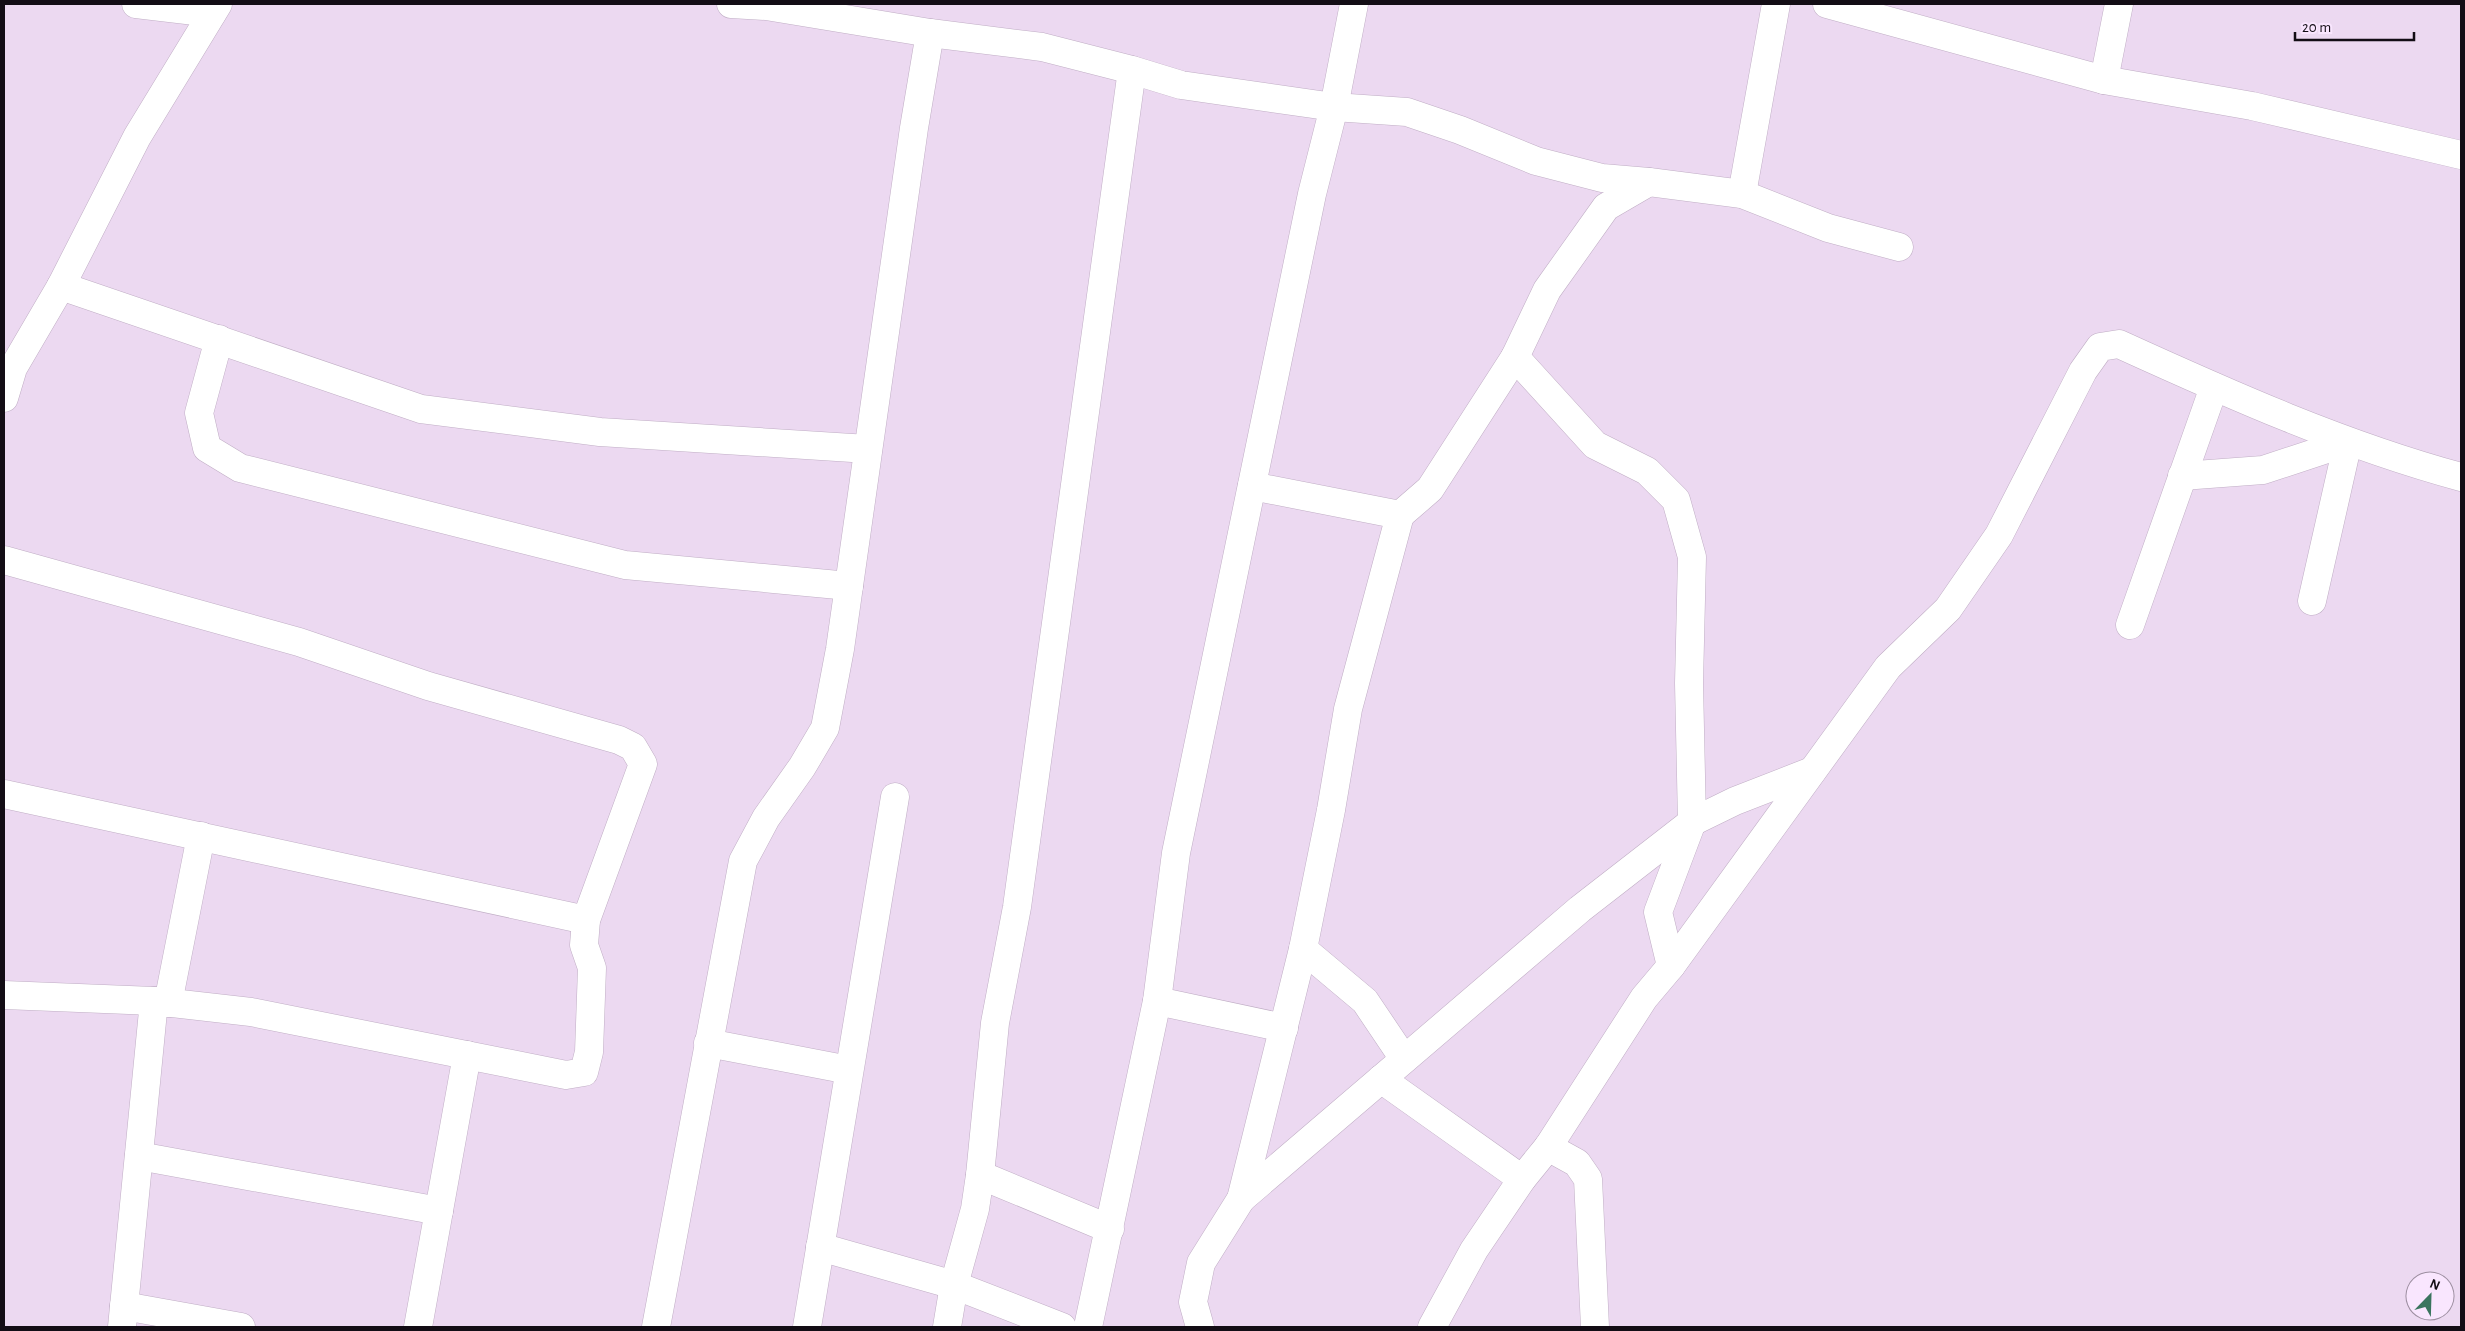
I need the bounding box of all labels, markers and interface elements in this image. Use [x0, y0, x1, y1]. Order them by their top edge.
scale bar [2295, 10, 2414, 42]
text: 20 m [2302, 20, 2331, 35]
north arrow [2405, 1271, 2455, 1321]
text: N [2427, 1277, 2442, 1293]

